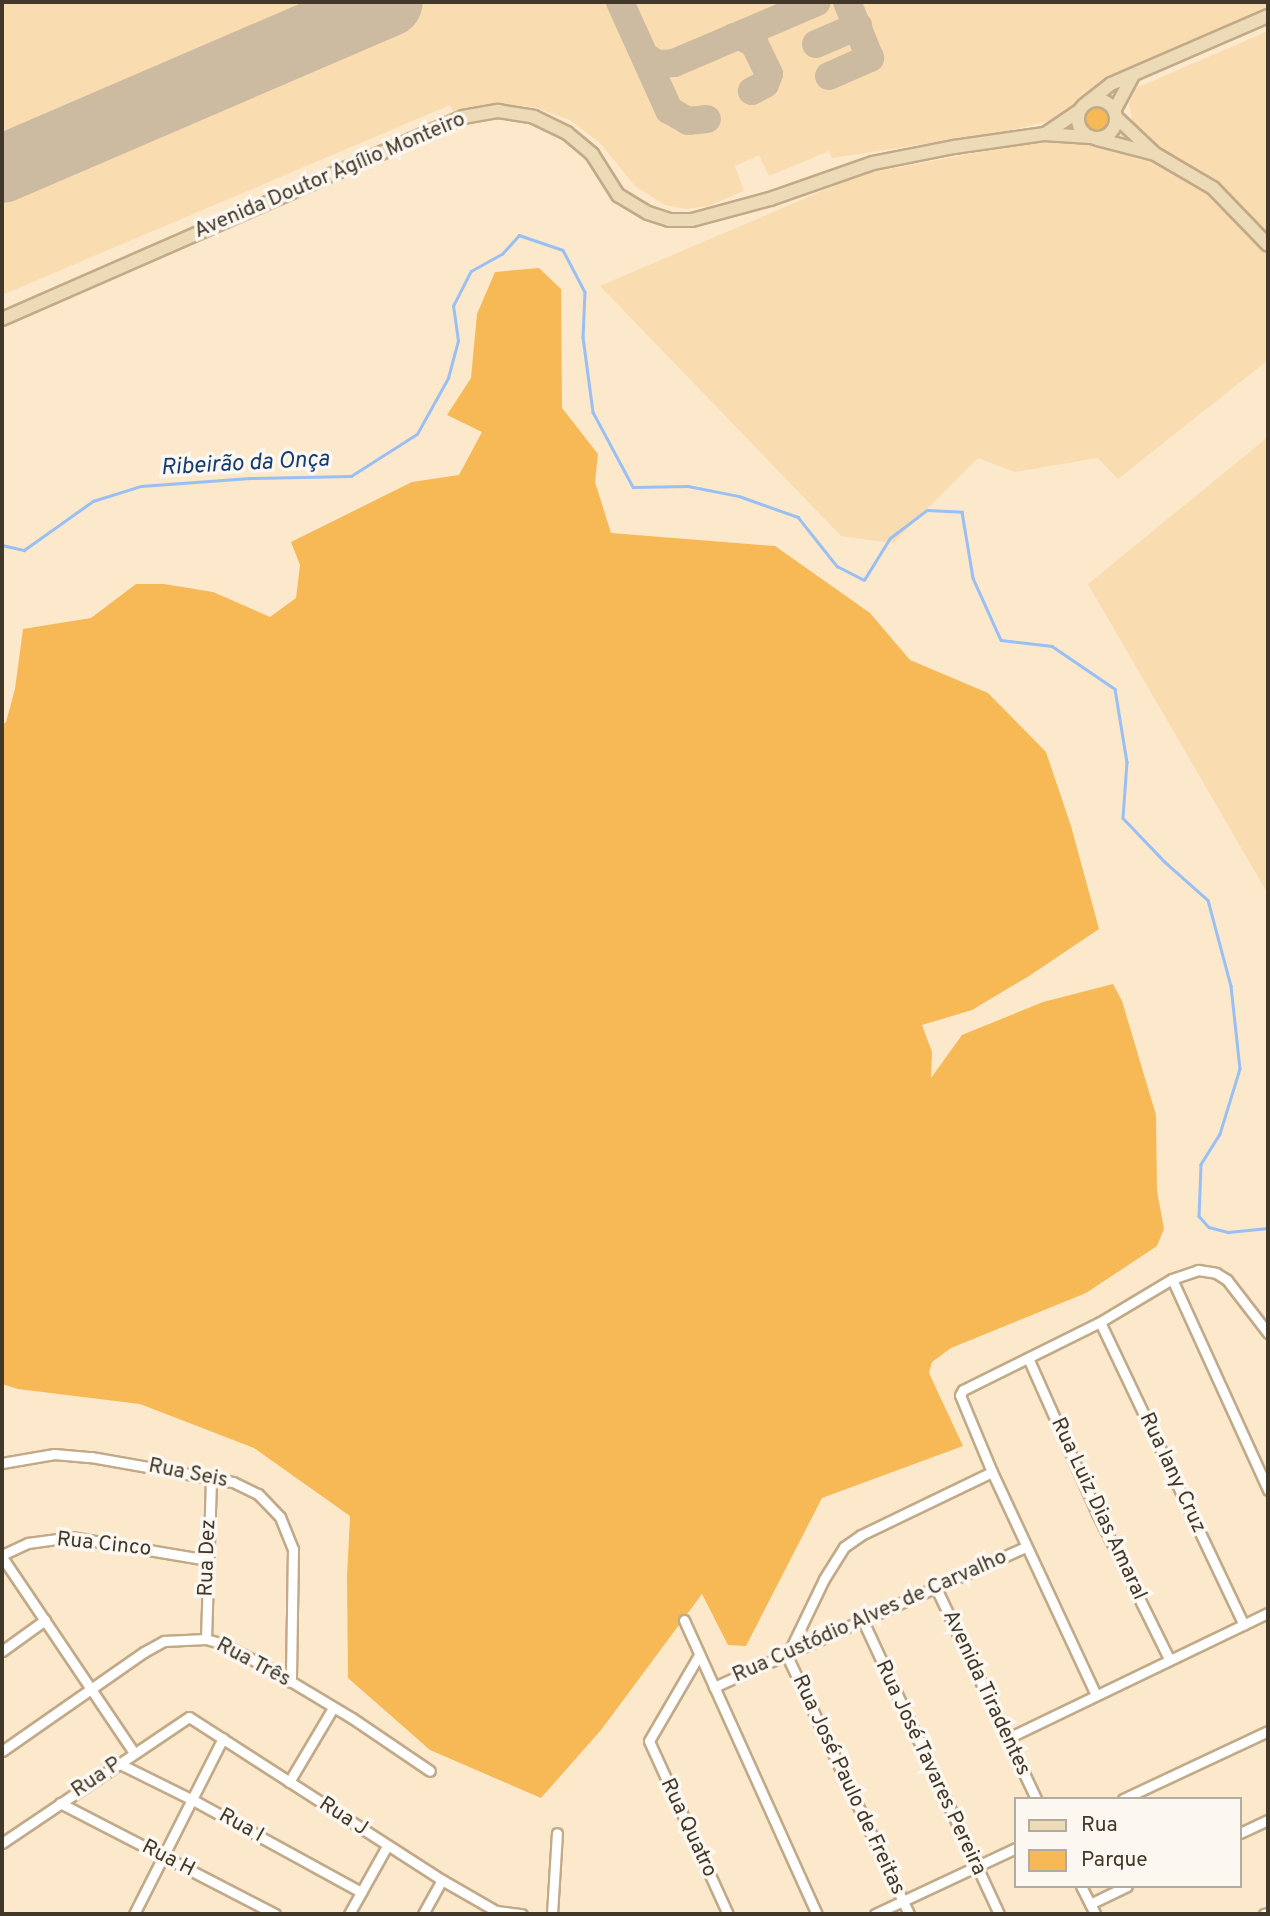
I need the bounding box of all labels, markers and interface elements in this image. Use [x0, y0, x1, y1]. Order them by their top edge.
street label: Avenida Doutor Agílio Monteiro [190, 107, 470, 245]
water label: Ribeirão da Onça [160, 447, 330, 483]
street label: Rua Iany Cruz [1133, 1409, 1211, 1537]
street label: Rua Luiz Dias Amaral [1044, 1413, 1152, 1605]
street label: Rua Seis [146, 1454, 230, 1494]
street label: Rua Dez [194, 1519, 222, 1597]
street label: Rua Cinco [55, 1528, 153, 1562]
street label: Rua Custódio Alves de Carvalho [729, 1545, 1011, 1689]
street label: Avenida Tiradentes [936, 1606, 1036, 1780]
street label: Rua Três [211, 1633, 295, 1693]
street label: Rua José Tavares Pereira [869, 1656, 991, 1880]
street label: Rua José Paulo de Freitas [786, 1671, 910, 1899]
street label: Rua P [67, 1752, 127, 1804]
street label: Rua Quatro [654, 1775, 722, 1881]
street label: Rua J [314, 1792, 372, 1842]
legend [1014, 1797, 1242, 1888]
street label: Rua I [214, 1803, 268, 1849]
text: Rua [1081, 1812, 1118, 1839]
street label: Rua H [137, 1835, 199, 1883]
text: Parque [1081, 1847, 1148, 1874]

